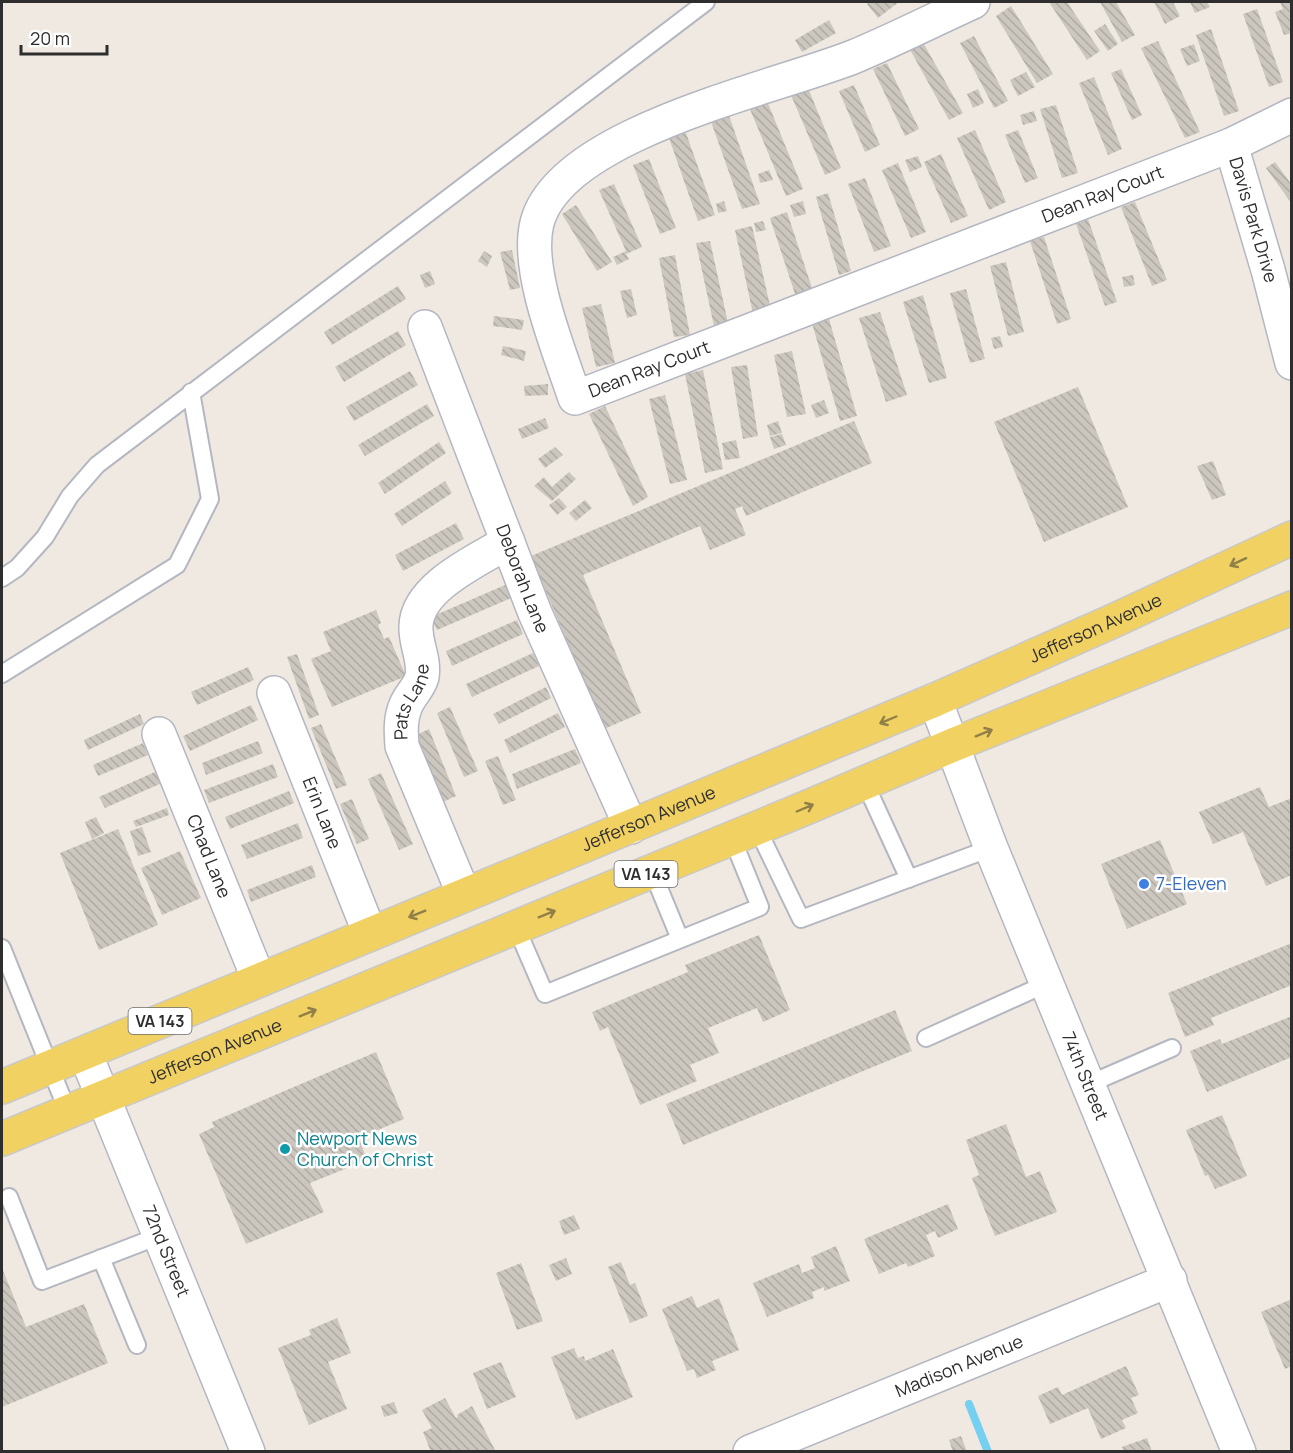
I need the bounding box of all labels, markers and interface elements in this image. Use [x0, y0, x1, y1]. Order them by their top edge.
scale bar [21, 18, 106, 56]
text: 20 m [30, 26, 70, 50]
street label: Davis Park Drive [1224, 154, 1284, 285]
street label: Dean Ray Court [1038, 159, 1167, 228]
street label: Dean Ray Court [585, 334, 713, 403]
street label: Deborah Lane [491, 521, 555, 637]
one-way arrow [1230, 557, 1248, 568]
street label: Jefferson Avenue [1025, 587, 1166, 668]
street label: Pats Lane [388, 664, 434, 740]
one-way arrow [880, 715, 898, 726]
one-way arrow [974, 726, 993, 737]
street label: Erin Lane [298, 773, 348, 852]
street label: Jefferson Avenue [577, 779, 719, 856]
one-way arrow [795, 802, 813, 813]
street label: Chad Lane [182, 811, 237, 901]
road number: VA 143 [614, 861, 678, 887]
place label: 7-Eleven [1156, 871, 1227, 895]
marker: 7-Eleven [1137, 877, 1151, 891]
one-way arrow [537, 908, 555, 919]
one-way arrow [408, 909, 427, 920]
one-way arrow [298, 1007, 317, 1018]
road number: VA 143 [128, 1008, 192, 1034]
street label: Jefferson Avenue [143, 1012, 285, 1089]
street label: 74th Street [1057, 1028, 1114, 1124]
place label: Newport News Church of Christ [297, 1126, 433, 1171]
marker: Newport News Church of Christ [278, 1142, 292, 1156]
street label: 72nd Street [137, 1201, 196, 1300]
street label: Madison Avenue [891, 1329, 1026, 1402]

